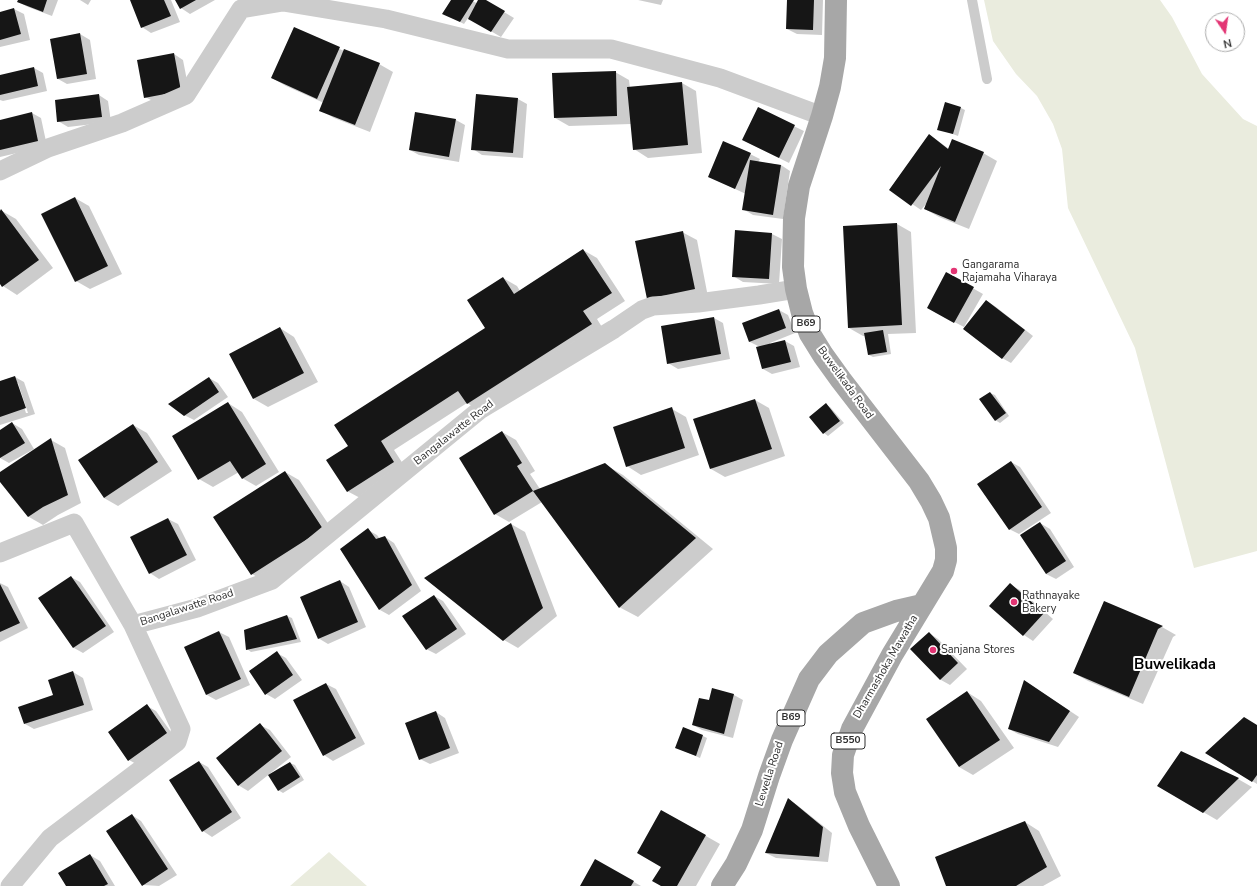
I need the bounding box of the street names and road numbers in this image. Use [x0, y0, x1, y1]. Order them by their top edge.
road number: B69 [792, 316, 820, 332]
street label: Buwelikada Road [814, 344, 876, 422]
street label: Bangalawatte Road [411, 398, 497, 468]
street label: Bangalawatte Road [139, 587, 235, 629]
street label: Dharmashoka Mawatha [851, 613, 921, 721]
road number: B69 [777, 710, 805, 726]
road number: B550 [831, 733, 865, 749]
street label: Lewella Road [753, 740, 787, 808]

